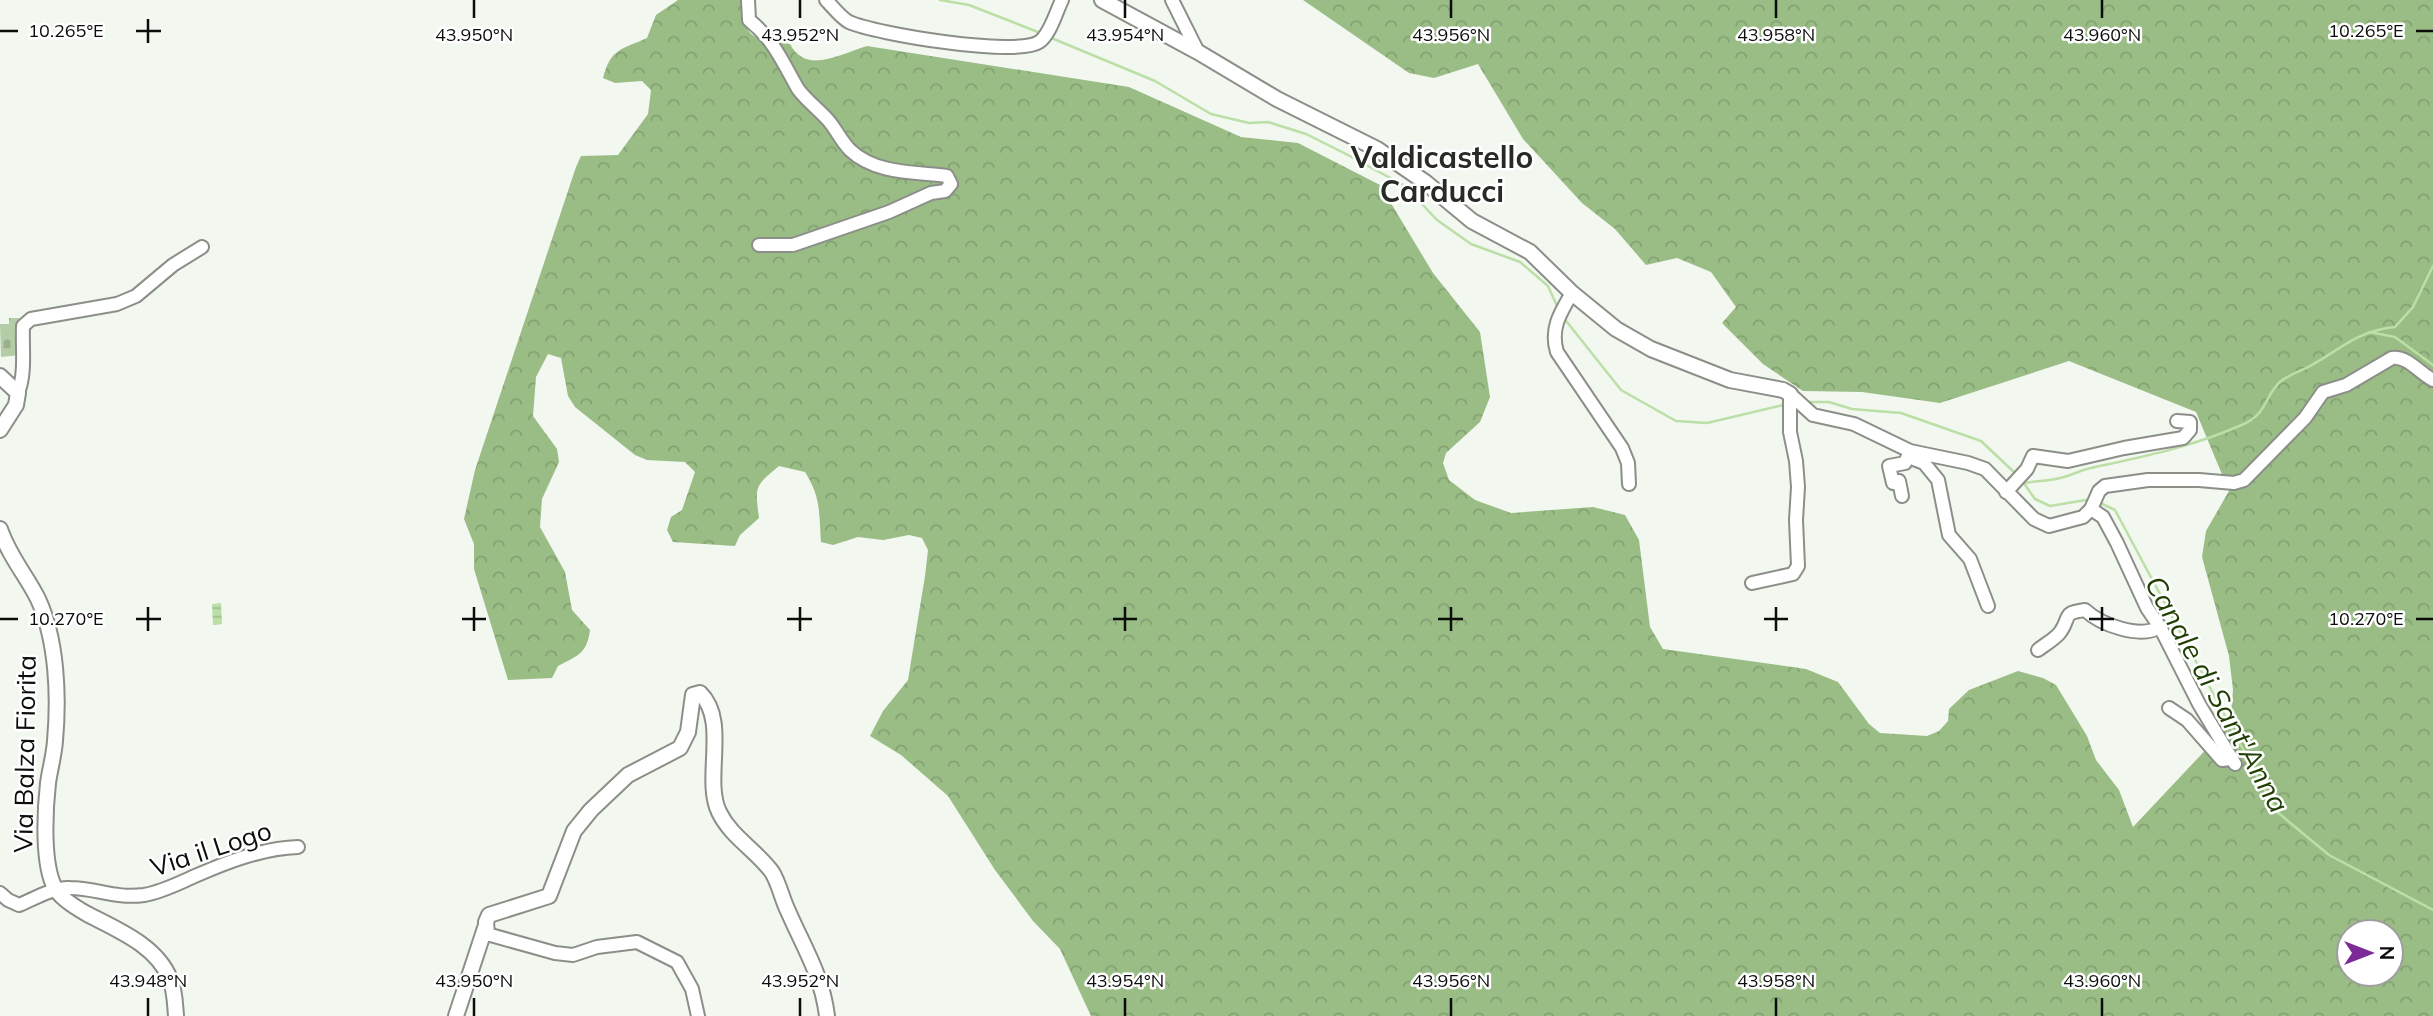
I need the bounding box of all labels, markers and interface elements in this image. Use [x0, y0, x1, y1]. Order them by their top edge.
text: 10.265°E [28, 19, 104, 42]
text: 10.265°E [2328, 19, 2404, 42]
text: 43.950°N [435, 23, 513, 46]
text: 43.952°N [761, 23, 839, 46]
text: 43.954°N [1086, 23, 1164, 46]
text: 43.956°N [1412, 23, 1490, 46]
text: 43.958°N [1737, 23, 1815, 46]
text: 43.960°N [2063, 23, 2141, 46]
district label: Valdicastello Carducci [1350, 138, 1533, 210]
water label: Canale di Sant'Anna [2138, 569, 2297, 818]
text: 10.270°E [28, 607, 104, 630]
text: 10.270°E [2328, 607, 2404, 630]
street label: Via Balza Fiorita [6, 655, 43, 853]
street label: Via il Logo [146, 813, 276, 884]
north arrow [2335, 918, 2405, 988]
text: N [2375, 946, 2399, 960]
text: 43.948°N [109, 969, 187, 992]
text: 43.950°N [435, 969, 513, 992]
text: 43.952°N [761, 969, 839, 992]
text: 43.954°N [1086, 969, 1164, 992]
text: 43.956°N [1412, 969, 1490, 992]
text: 43.958°N [1737, 969, 1815, 992]
text: 43.960°N [2063, 969, 2141, 992]

